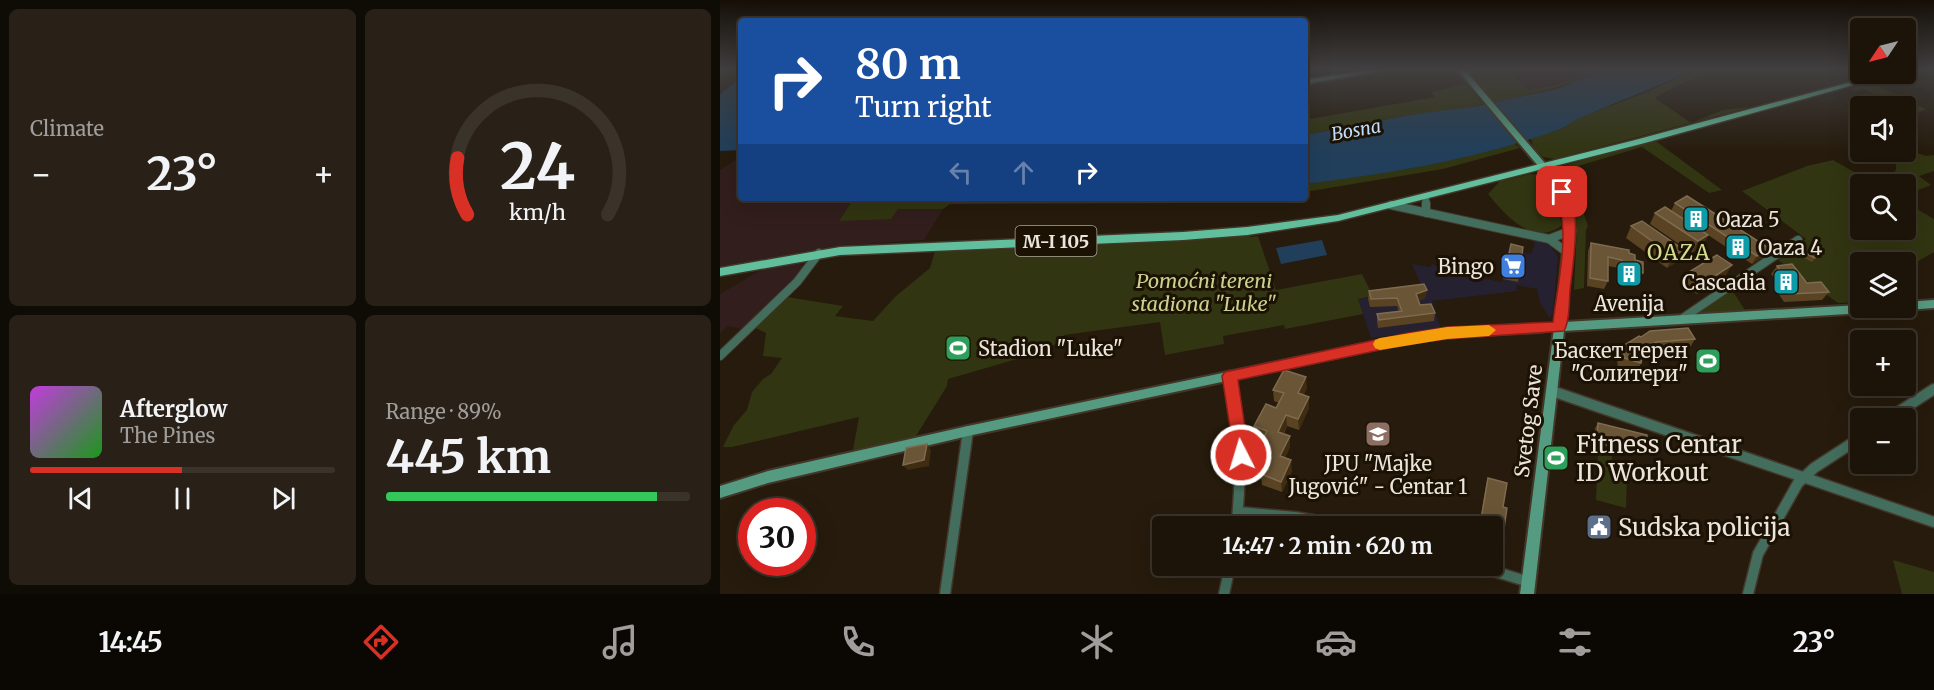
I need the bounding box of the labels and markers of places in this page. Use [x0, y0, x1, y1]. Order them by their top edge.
pin [1536, 166, 1587, 217]
building icon: Oaza 5 [1681, 204, 1711, 234]
place label: Oaza 5 [1716, 207, 1780, 232]
building icon: Oaza 4 [1723, 232, 1753, 262]
place label: Oaza 4 [1758, 235, 1822, 260]
supermarket icon: Bingo [1498, 251, 1528, 281]
place label: Bingo [1438, 254, 1494, 279]
building icon: Avenija [1614, 259, 1644, 289]
building icon: Cascadia [1771, 267, 1801, 297]
place label: Cascadia [1682, 270, 1766, 295]
place label: Avenija [1593, 291, 1665, 316]
sports icon: Stadion "Luke" [943, 333, 973, 363]
place label: Stadion "Luke" [978, 336, 1123, 361]
place label: Баскет терен "Солитери" [1554, 338, 1688, 386]
sports icon: Баскет терен "Солитери" [1693, 346, 1723, 376]
school or university icon: JPU "Majke Jugović" - Centar 1 [1363, 419, 1393, 449]
place label: Fitness Centar ID Workout [1576, 429, 1742, 488]
sports icon: Fitness Centar ID Workout [1541, 443, 1571, 473]
place label: JPU "Majke Jugović" - Centar 1 [1288, 451, 1467, 499]
public building icon: Sudska policija [1584, 512, 1614, 542]
place label: Sudska policija [1618, 512, 1790, 543]

